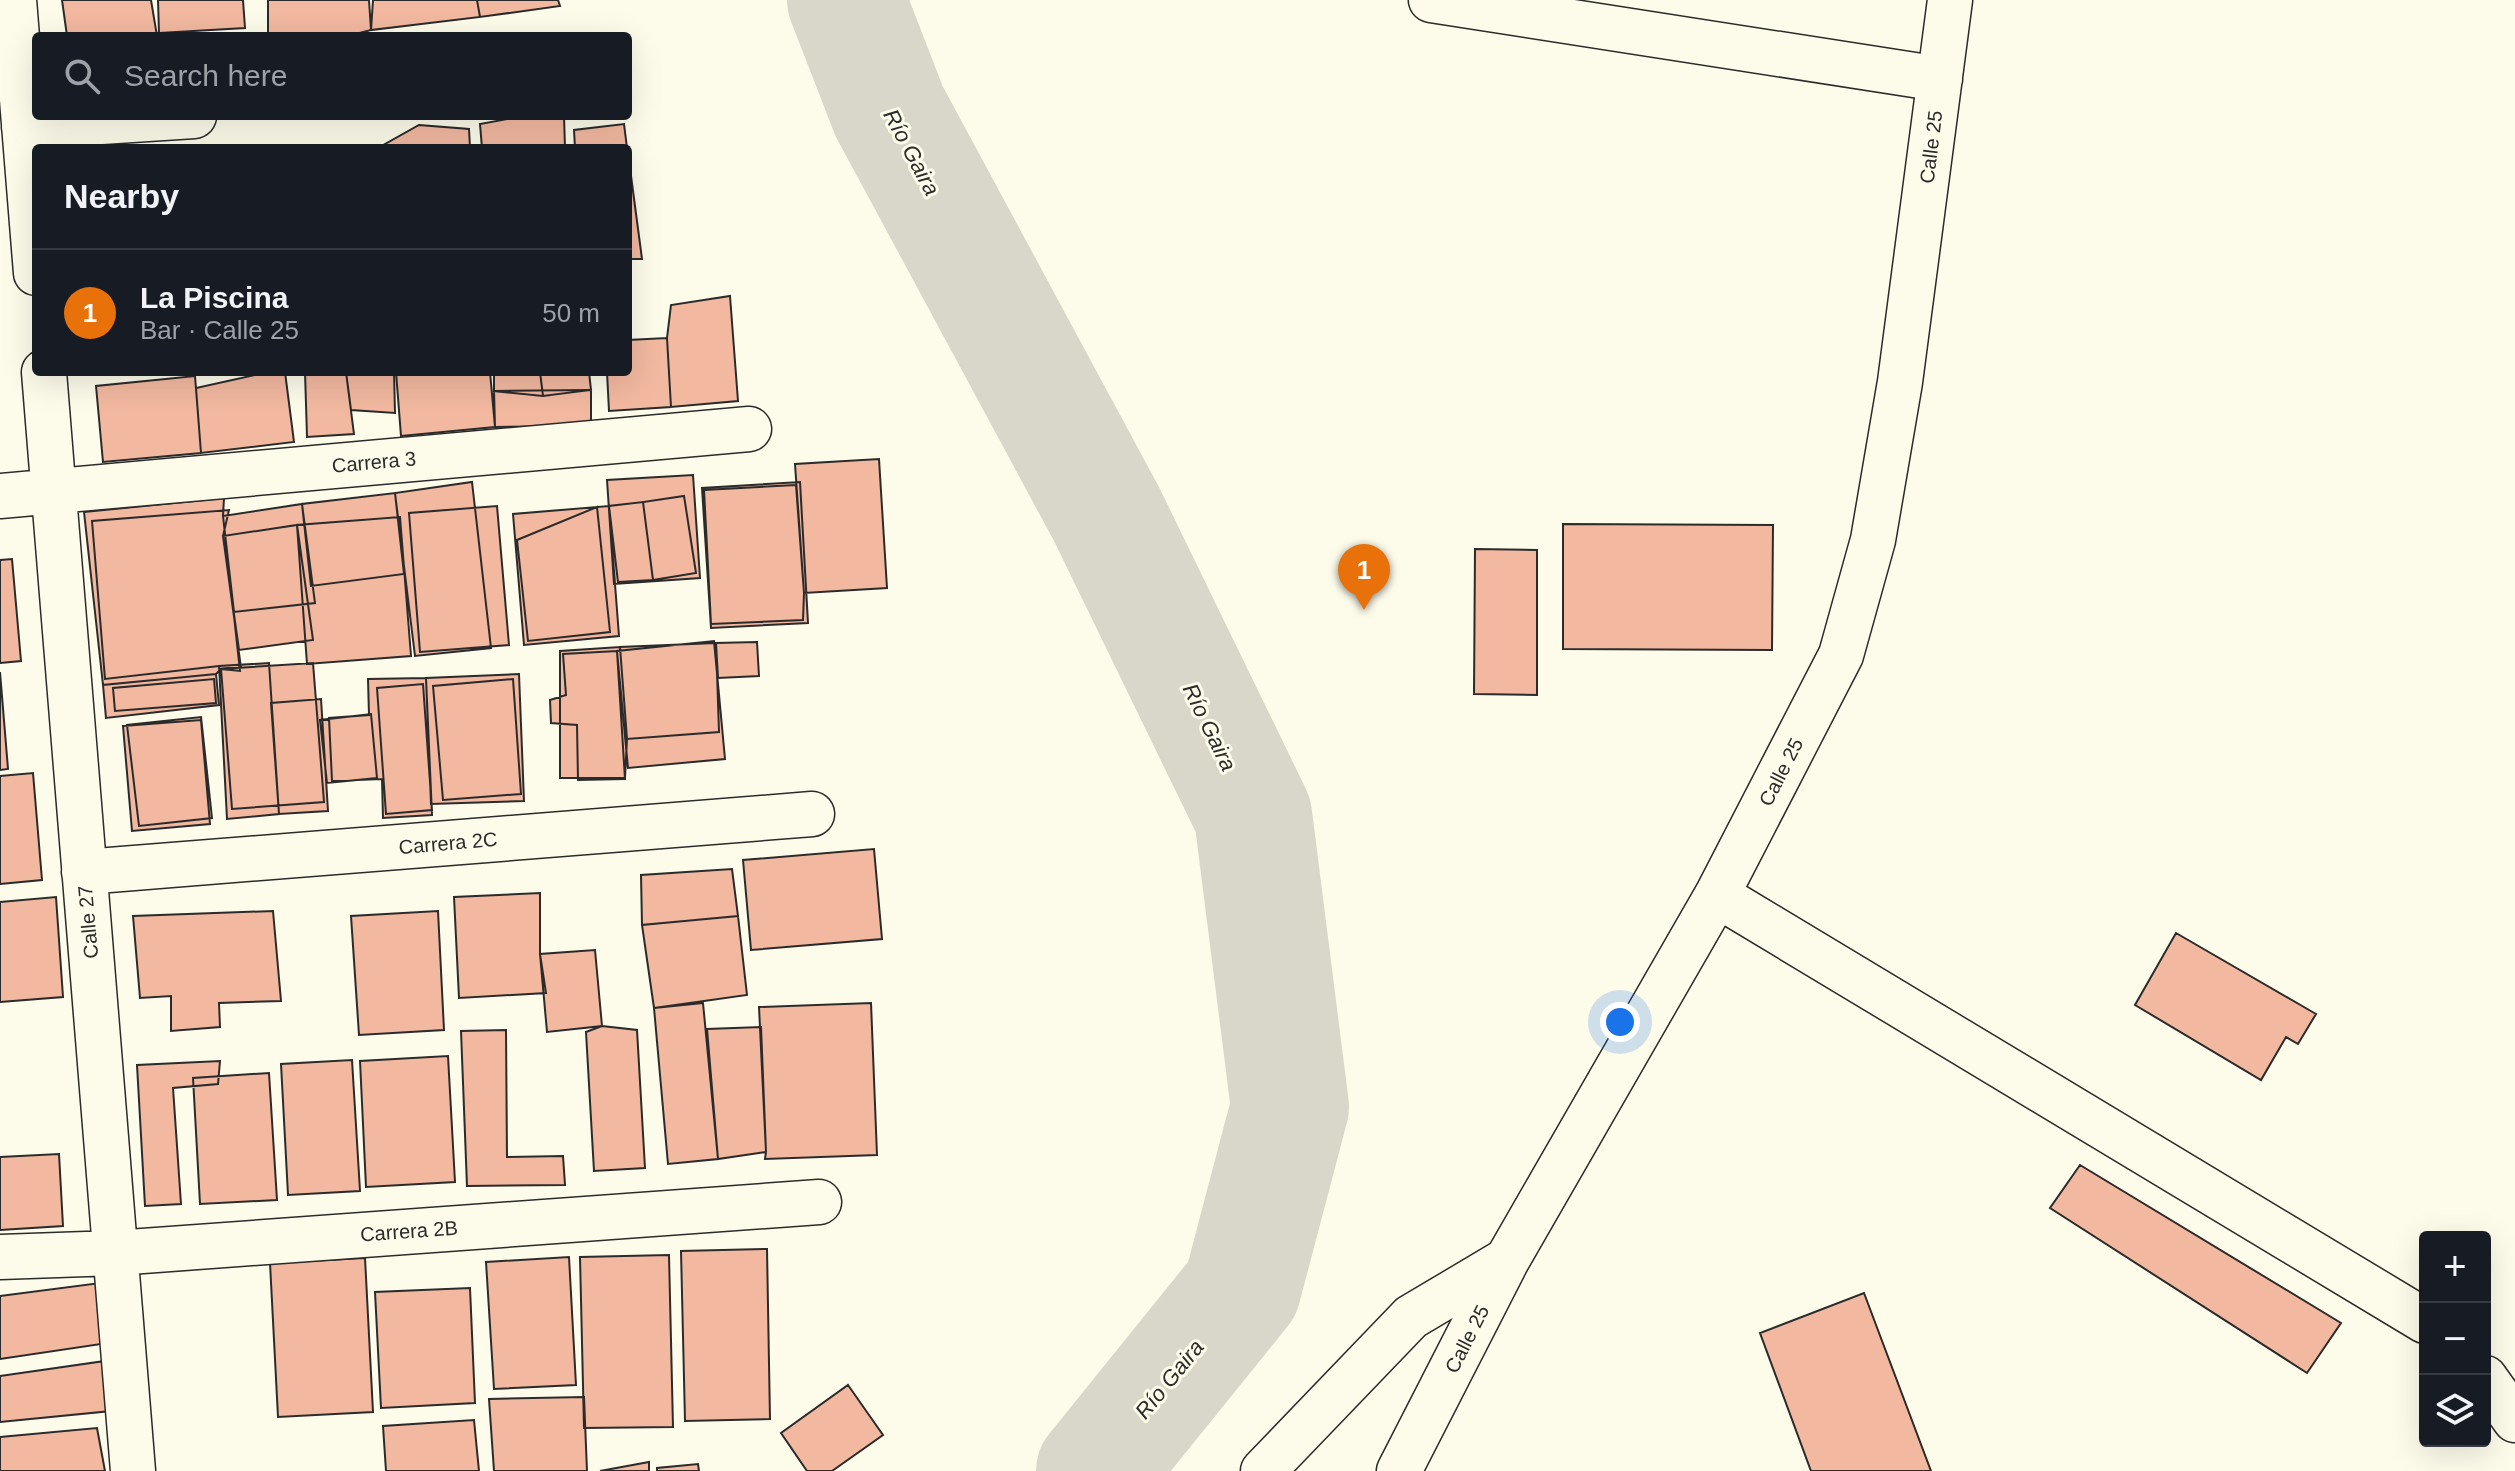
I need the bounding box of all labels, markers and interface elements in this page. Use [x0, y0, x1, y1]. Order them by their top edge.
search box [32, 32, 632, 120]
icon: search [60, 54, 104, 98]
text: Search here [124, 59, 287, 92]
water label: Río Gaira [878, 105, 945, 200]
street label: Calle 25 [1916, 109, 1946, 185]
text: Nearby [64, 177, 179, 215]
text: La Piscina [140, 281, 288, 314]
text: 1 [83, 298, 97, 328]
text: 50 m [542, 298, 600, 328]
text: Bar · Calle 25 [140, 315, 299, 345]
street label: Carrera 3 [331, 447, 417, 477]
pin: 1 [1338, 544, 1390, 610]
water label: Río Gaira [1178, 679, 1241, 775]
street label: Calle 25 [1755, 734, 1807, 810]
street label: Carrera 2C [398, 828, 498, 858]
street label: Calle 27 [74, 884, 102, 960]
your location [1600, 1002, 1640, 1042]
street label: Carrera 2B [359, 1217, 459, 1245]
map controls [2419, 1231, 2491, 1447]
button: + [2419, 1231, 2491, 1303]
street label: Calle 25 [1441, 1301, 1493, 1377]
button: − [2419, 1303, 2491, 1375]
water label: Río Gaira [1130, 1335, 1209, 1424]
button: layers [2419, 1375, 2491, 1447]

